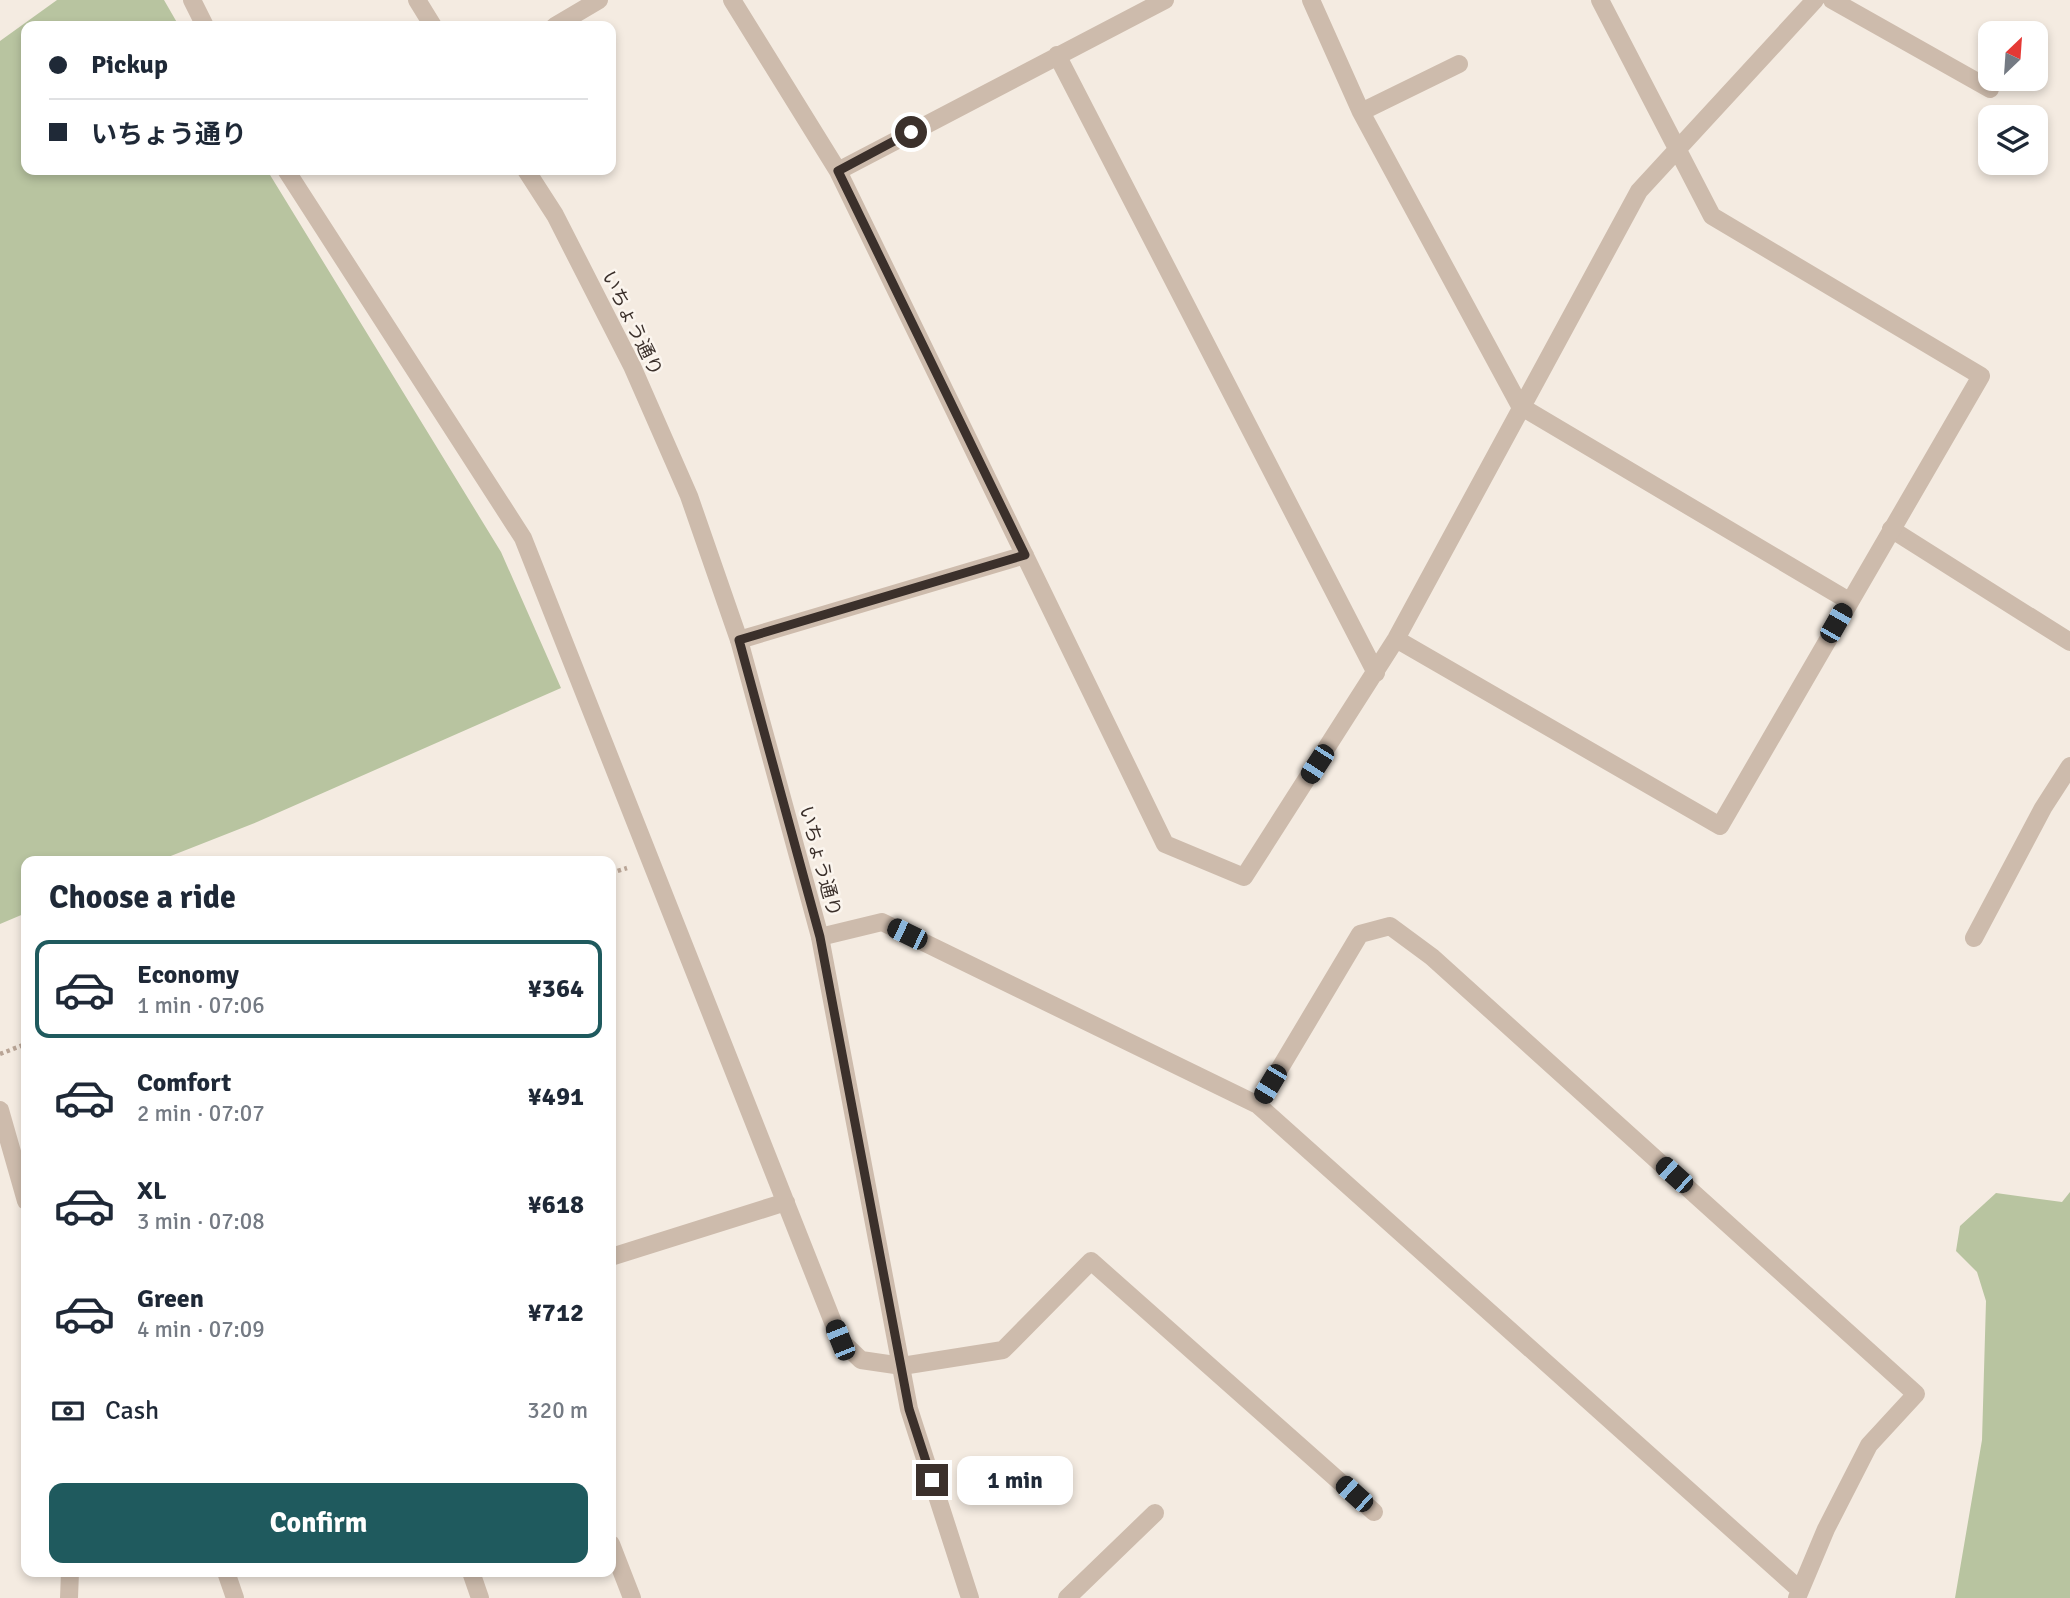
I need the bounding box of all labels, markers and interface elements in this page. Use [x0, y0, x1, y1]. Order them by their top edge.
north arrow [1978, 21, 2048, 91]
map controls [1978, 21, 2048, 175]
text: Pickup [91, 49, 168, 81]
button: layers [1978, 105, 2048, 175]
route start [895, 116, 927, 148]
text: いちょう通り [91, 119, 247, 151]
street label: いちょう通り [596, 267, 668, 380]
car [1817, 600, 1856, 646]
car [1297, 741, 1338, 787]
street label: いちょう通り [794, 803, 846, 919]
text: Choose a ride [49, 878, 236, 917]
car [884, 915, 931, 953]
icon: car [53, 958, 116, 1021]
text: Economy [137, 959, 239, 991]
text: ¥364 [528, 973, 584, 1005]
text: 1 min · 07:06 [137, 991, 265, 1020]
car [1251, 1061, 1290, 1107]
icon: car [53, 1066, 116, 1129]
text: Comfort [137, 1067, 231, 1099]
text: ¥491 [528, 1081, 584, 1113]
text: 2 min · 07:07 [137, 1099, 265, 1128]
car [1652, 1153, 1697, 1197]
icon: car [53, 1174, 116, 1237]
text: XL [137, 1175, 167, 1207]
text: ¥618 [528, 1189, 584, 1221]
text: 3 min · 07:08 [137, 1207, 265, 1236]
icon: car [53, 1282, 116, 1345]
text: Green [137, 1283, 204, 1315]
text: ¥712 [528, 1297, 584, 1329]
text: 4 min · 07:09 [137, 1315, 265, 1344]
car [823, 1317, 858, 1363]
icon: cash [49, 1392, 87, 1430]
text: Cash [105, 1395, 159, 1427]
text: 320 m [527, 1396, 588, 1425]
callout: 1 min [956, 1456, 1072, 1504]
route end [916, 1464, 948, 1496]
text: 1 min [987, 1466, 1043, 1495]
car [1332, 1472, 1377, 1516]
button: Confirm [49, 1483, 588, 1563]

